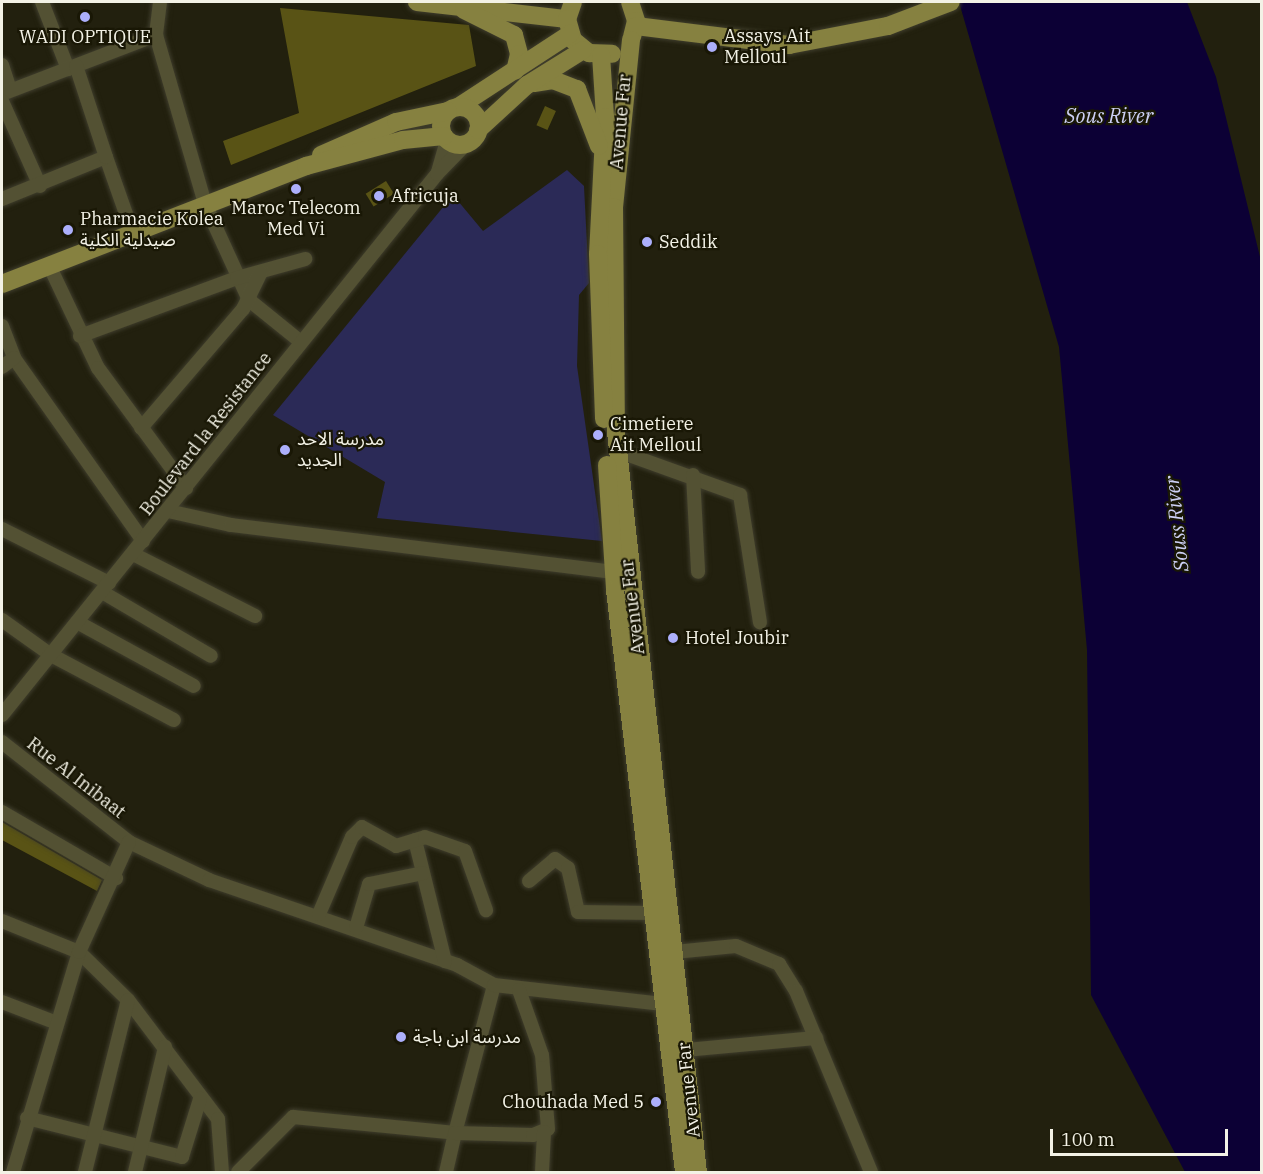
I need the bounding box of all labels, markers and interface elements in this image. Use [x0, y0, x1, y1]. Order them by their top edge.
marker: WADI OPTIQUE [78, 10, 92, 24]
place label: WADI OPTIQUE [19, 26, 151, 48]
place label: Assays Ait Melloul [724, 26, 810, 68]
marker: Assays Ait Melloul [705, 40, 719, 54]
street label: Avenue Far [606, 73, 636, 171]
water label: Sous River [1065, 103, 1153, 127]
marker: Maroc Telecom Med Vi [289, 182, 303, 196]
place label: Africuja [391, 185, 459, 207]
marker: Africuja [372, 189, 386, 203]
place label: Maroc Telecom Med Vi [231, 198, 361, 240]
place label: Pharmacie Kolea صيدلية الكلية [80, 209, 224, 252]
marker: Pharmacie Kolea صيدلية الكلية [61, 223, 75, 237]
place label: Seddik [659, 231, 717, 253]
marker: Seddik [640, 235, 654, 249]
street label: Boulevard la Resistance [136, 348, 276, 520]
place label: Cimetiere Ait Melloul [610, 414, 701, 456]
marker: Cimetiere Ait Melloul [591, 428, 605, 442]
place label: مدرسة الاحد الجديد [297, 429, 384, 472]
marker: مدرسة الاحد الجديد [278, 443, 292, 457]
water label: Souss River [1159, 475, 1193, 573]
street label: Avenue Far [616, 558, 650, 656]
place label: Hotel Joubir [685, 627, 789, 649]
marker: Hotel Joubir [666, 631, 680, 645]
street label: Rue Al Inibaat [23, 733, 129, 823]
place label: مدرسة ابن باجة [413, 1026, 521, 1048]
marker: مدرسة ابن باجة [394, 1030, 408, 1044]
street label: Avenue Far [673, 1041, 705, 1139]
place label: Chouhada Med 5 [502, 1091, 644, 1113]
marker: Chouhada Med 5 [649, 1095, 663, 1109]
scale bar [1053, 1117, 1232, 1155]
text: 100 m [1061, 1128, 1115, 1151]

